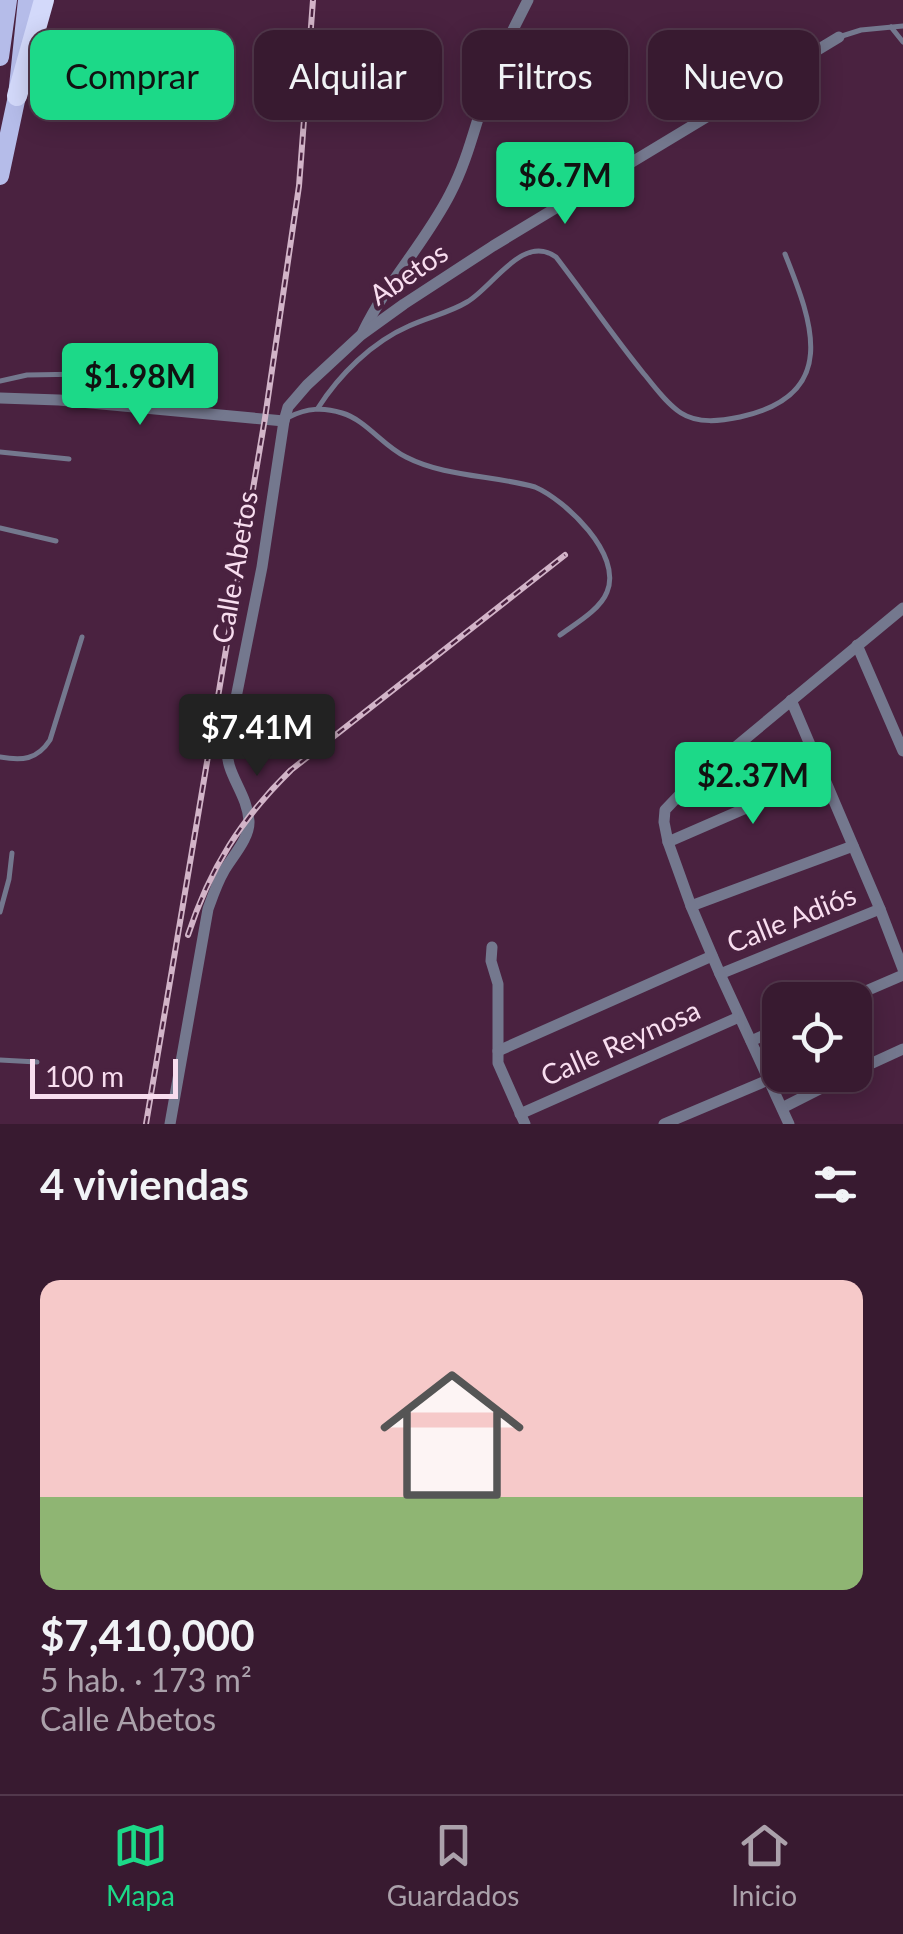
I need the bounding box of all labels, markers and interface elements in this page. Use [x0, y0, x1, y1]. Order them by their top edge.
chip: Comprar [30, 30, 234, 120]
chip: Alquilar [254, 30, 442, 120]
chip: Filtros [462, 30, 628, 120]
chip: Nuevo [648, 30, 819, 120]
pin: $6.7M [495, 142, 635, 227]
text: $6.7M [518, 155, 612, 194]
street label: Abetos [362, 235, 454, 311]
pin: $1.98M [59, 343, 221, 428]
text: $1.98M [84, 356, 196, 395]
street label: Calle Abetos [204, 488, 264, 646]
pin: $7.41M [176, 694, 338, 779]
text: $7.41M [201, 707, 313, 746]
pin: $2.37M [672, 742, 834, 827]
text: $2.37M [697, 755, 809, 794]
street label: Calle Adiós [722, 877, 860, 959]
map controls [762, 982, 872, 1092]
button: locate [762, 982, 872, 1092]
street label: Calle Reynosa [535, 992, 705, 1092]
scale bar [30, 1054, 178, 1098]
text: 100 m [45, 1059, 124, 1093]
icon: filters [808, 1157, 863, 1212]
text: 4 viviendas [40, 1159, 249, 1209]
icon: home [362, 1345, 542, 1525]
text: $7,410,000 [40, 1610, 255, 1660]
text: 5 hab. · 173 m² [40, 1660, 252, 1699]
text: Calle Abetos [40, 1699, 216, 1738]
tab: Mapa [106, 1818, 175, 1912]
tab: Guardados [387, 1818, 519, 1912]
tab: Inicio [731, 1818, 797, 1912]

